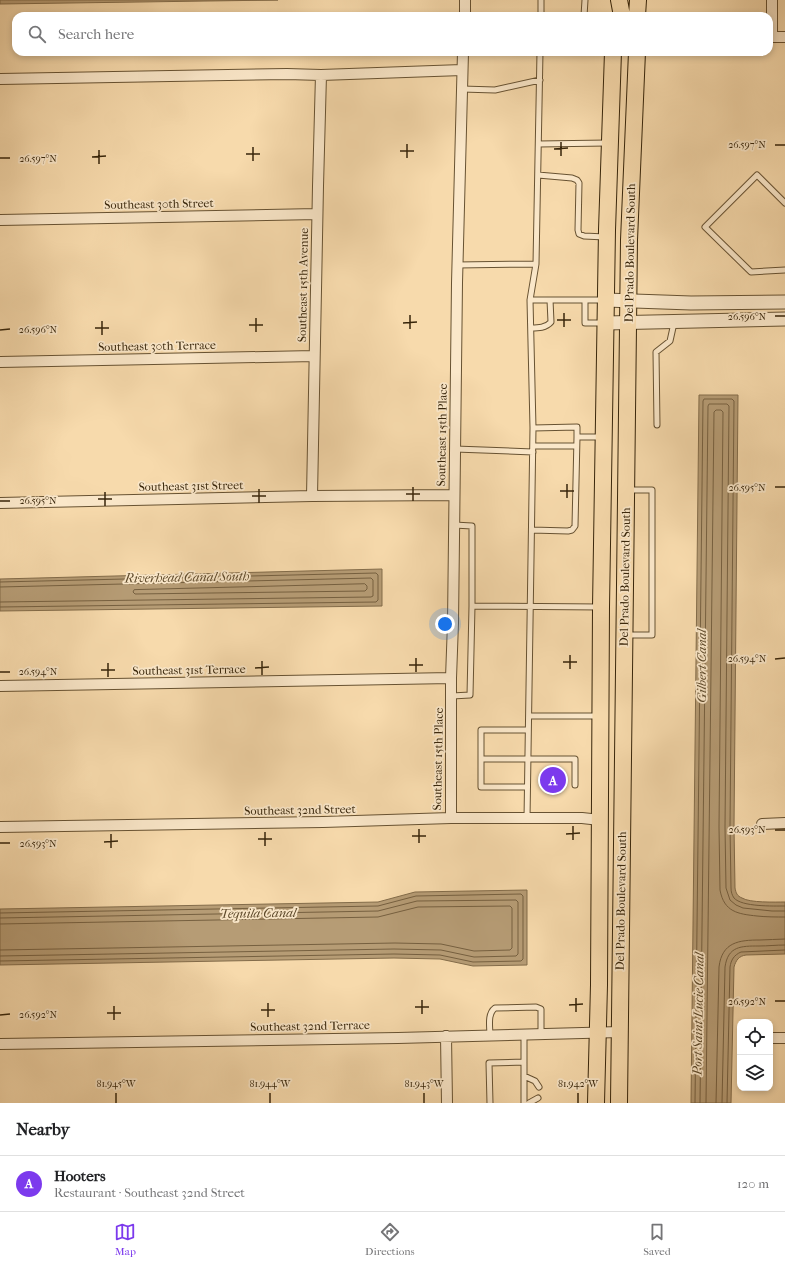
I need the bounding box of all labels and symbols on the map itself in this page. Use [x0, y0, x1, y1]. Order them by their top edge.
text: 26.597°N [728, 139, 766, 151]
text: 26.597°N [19, 153, 57, 165]
street label: Del Prado Boulevard South [622, 183, 638, 323]
street label: Southeast 30th Street [104, 196, 215, 212]
street label: Southeast 15th Avenue [295, 228, 311, 342]
text: 26.596°N [728, 311, 767, 323]
text: 26.596°N [19, 324, 58, 336]
street label: Southeast 30th Terrace [98, 338, 216, 354]
street label: Southeast 15th Place [434, 383, 450, 487]
street label: Southeast 31st Street [138, 478, 244, 494]
text: 26.595°N [728, 482, 766, 494]
text: 26.595°N [19, 495, 57, 507]
street label: Del Prado Boulevard South [617, 507, 633, 647]
water label: Riverhead Canal South [123, 568, 250, 586]
your location [435, 614, 455, 634]
water label: Gilbert Canal [694, 628, 709, 703]
text: 26.594°N [728, 653, 767, 665]
street label: Southeast 31st Terrace [132, 662, 246, 678]
text: 26.594°N [19, 666, 58, 678]
street label: Southeast 15th Place [430, 707, 446, 811]
pin: A [540, 765, 566, 795]
street label: Southeast 32nd Street [244, 802, 357, 818]
text: 26.593°N [729, 824, 766, 836]
street label: Del Prado Boulevard South [613, 831, 629, 971]
text: 26.593°N [20, 838, 57, 850]
water label: Tequila Canal [220, 905, 298, 921]
water label: Port Saint Lucie Canal [689, 951, 707, 1076]
text: 26.592°N [728, 996, 766, 1008]
text: 26.592°N [19, 1009, 57, 1021]
street label: Southeast 32nd Terrace [250, 1018, 370, 1034]
text: 81.945°W [97, 1078, 137, 1090]
text: 81.944°W [250, 1078, 292, 1090]
text: 81.943°W [404, 1078, 445, 1090]
text: 81.942°W [558, 1078, 599, 1090]

